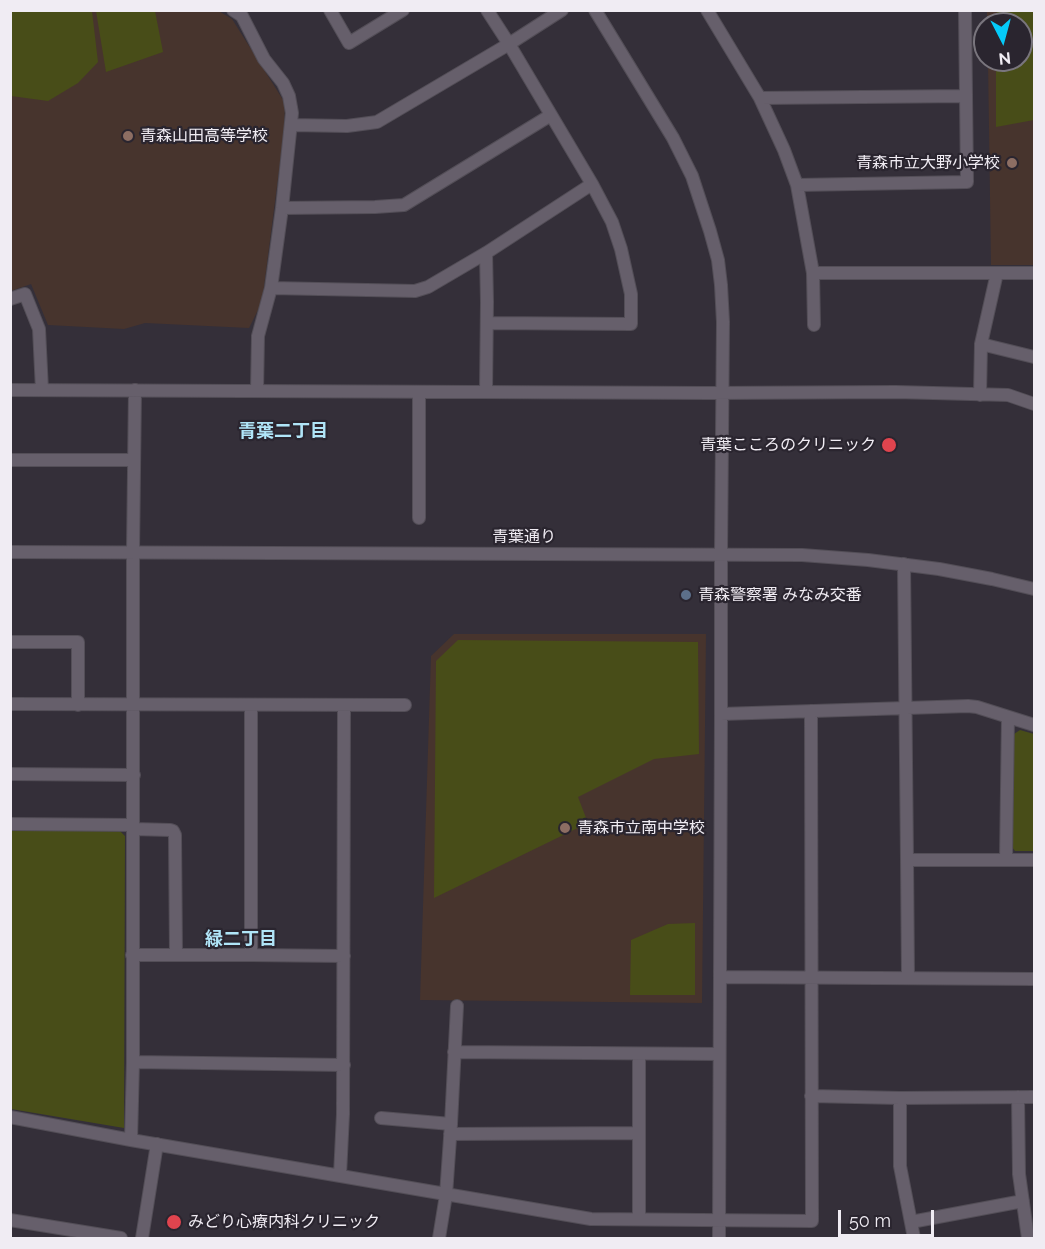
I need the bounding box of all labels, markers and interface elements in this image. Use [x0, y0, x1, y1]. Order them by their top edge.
north arrow [973, 12, 1033, 72]
text: N [998, 48, 1012, 68]
place label: 青森山田高等学校 [140, 126, 268, 146]
marker: 青森山田高等学校 [121, 129, 135, 143]
place label: 青森市立大野小学校 [856, 153, 1000, 173]
marker: 青森市立大野小学校 [1005, 156, 1019, 170]
district label: 青葉二丁目 [238, 421, 328, 443]
place label: 青葉こころのクリニック [700, 435, 876, 455]
marker: 青葉こころのクリニック [880, 436, 898, 454]
street label: 青葉通り [492, 527, 556, 547]
place label: 青森警察署 みなみ交番 [698, 585, 862, 605]
marker: 青森警察署 みなみ交番 [679, 588, 693, 602]
place label: 青森市立南中学校 [577, 818, 705, 838]
marker: 青森市立南中学校 [558, 821, 572, 835]
district label: 緑二丁目 [205, 929, 277, 951]
scale bar [841, 1198, 937, 1236]
text: 50 m [849, 1210, 891, 1231]
place label: みどり心療内科クリニック [188, 1212, 380, 1232]
marker: みどり心療内科クリニック [165, 1213, 183, 1231]

